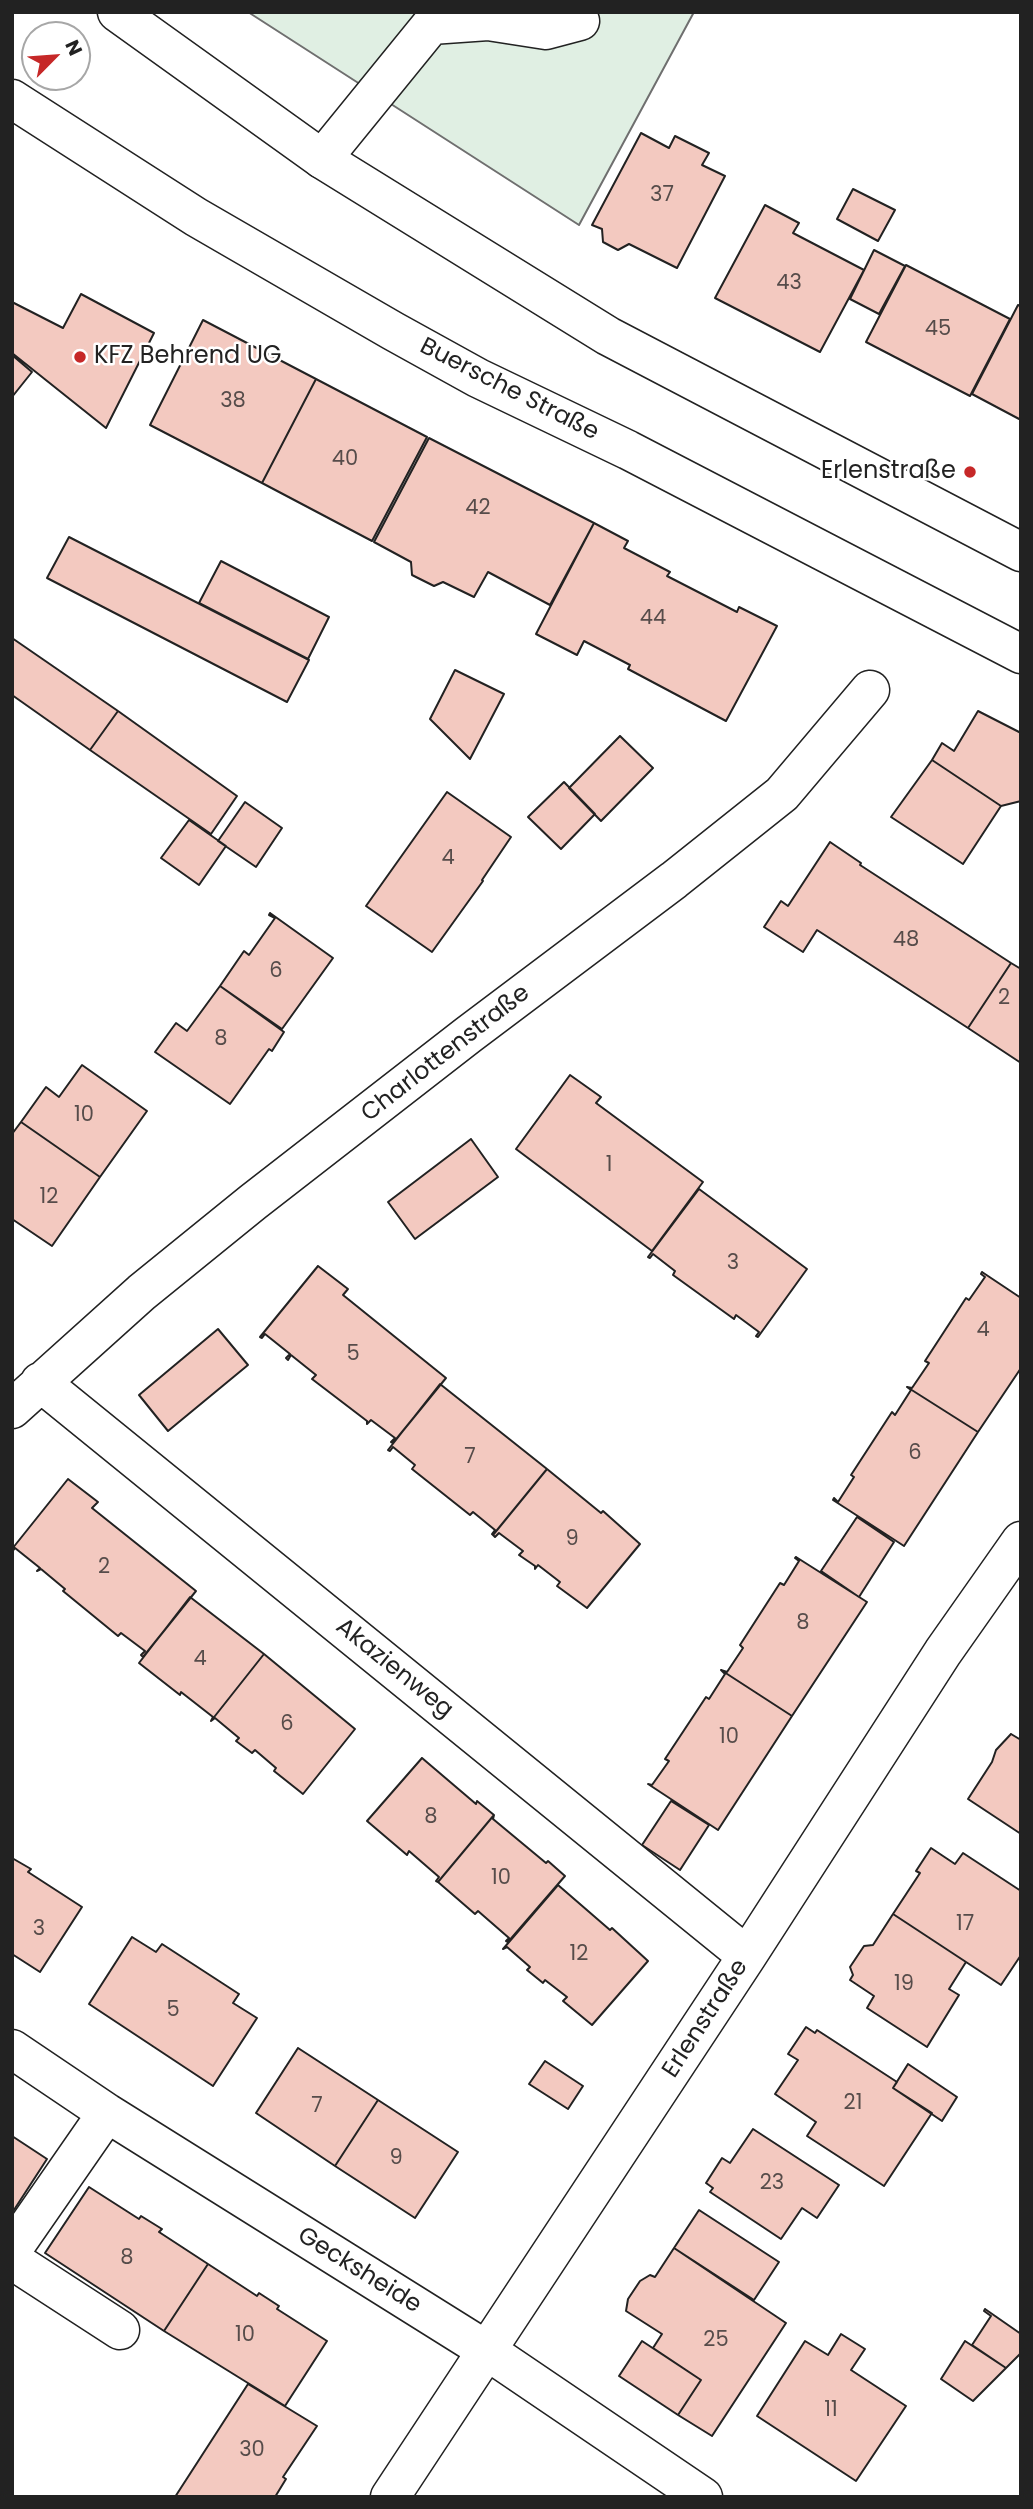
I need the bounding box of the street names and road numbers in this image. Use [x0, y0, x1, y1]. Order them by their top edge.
street label: Buersche Straße [415, 332, 603, 448]
street label: Charlottenstraße [356, 979, 536, 1129]
street label: Akazienweg [330, 1613, 458, 1725]
street label: Erlenstraße [657, 1955, 755, 2083]
street label: Gecksheide [292, 2222, 426, 2320]

